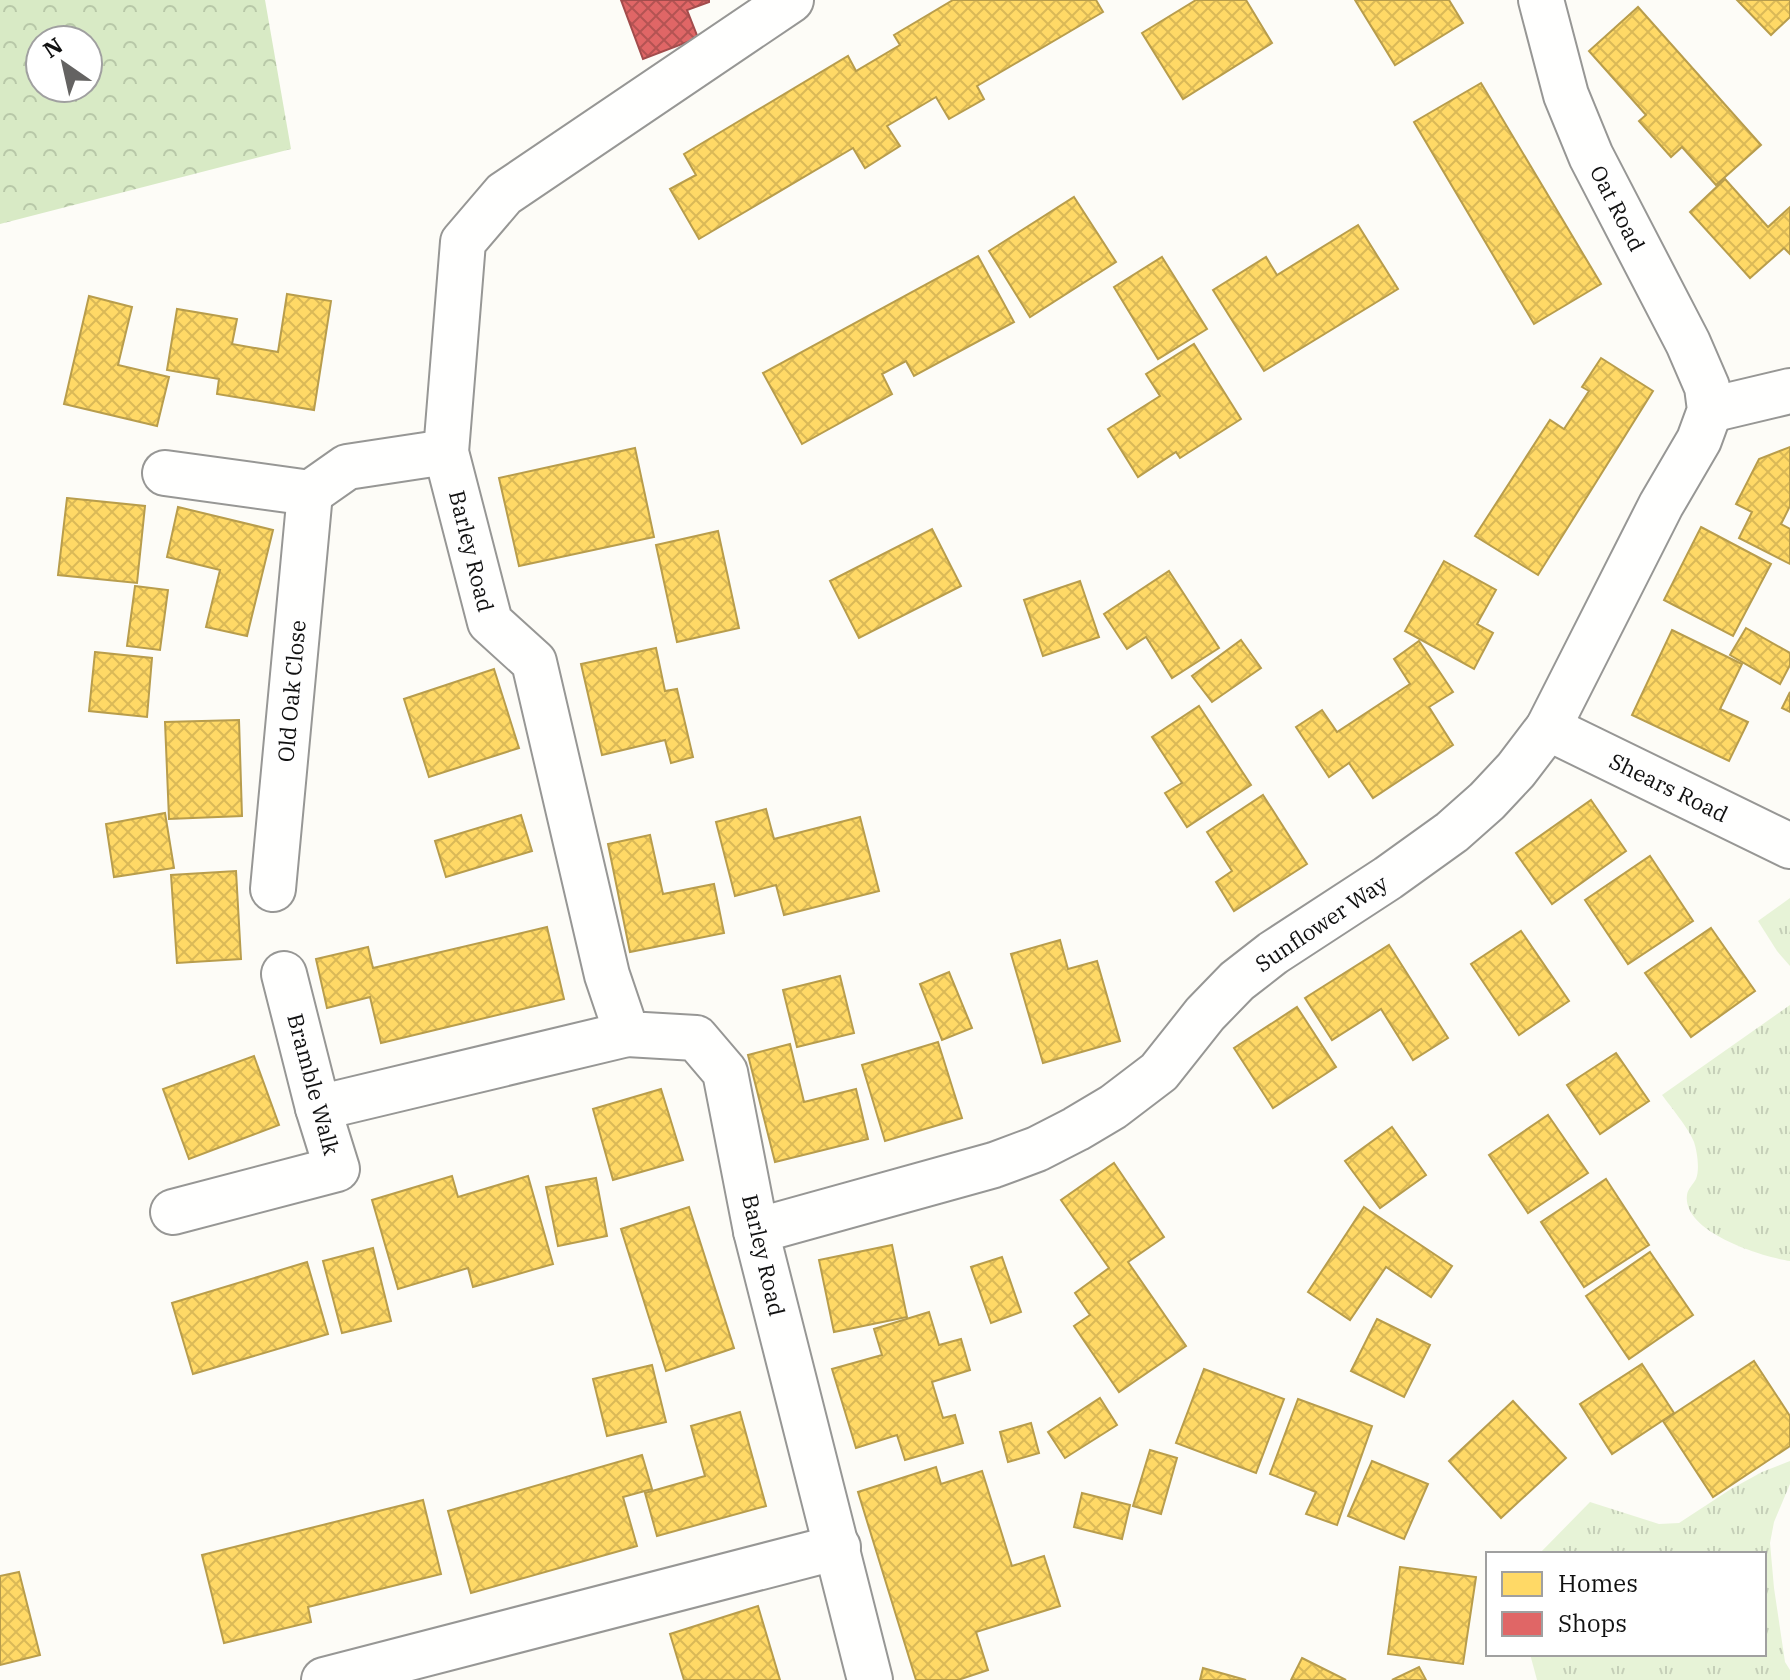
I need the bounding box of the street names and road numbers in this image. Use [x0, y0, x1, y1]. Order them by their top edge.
street label: Oat Road [1584, 160, 1652, 256]
street label: Barley Road [443, 487, 501, 615]
street label: Old Oak Close [270, 619, 312, 763]
street label: Shears Road [1605, 746, 1733, 828]
street label: Sunflower Way [1249, 868, 1393, 978]
street label: Bramble Walk [281, 1010, 347, 1158]
street label: Barley Road [736, 1191, 792, 1319]

